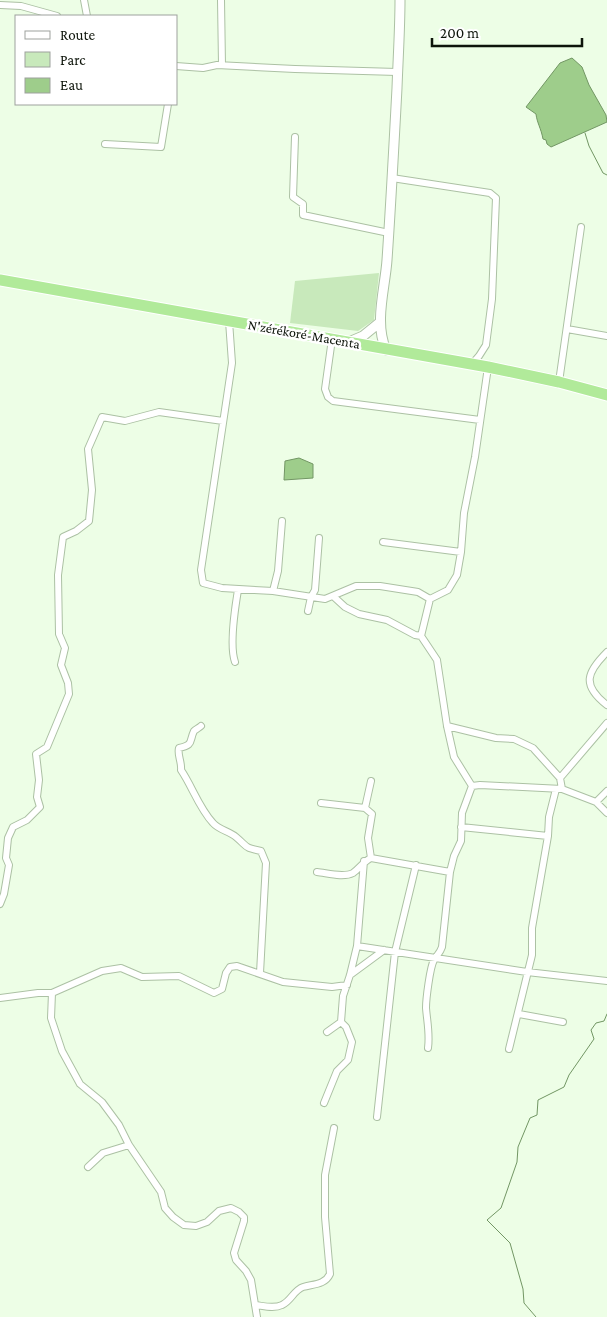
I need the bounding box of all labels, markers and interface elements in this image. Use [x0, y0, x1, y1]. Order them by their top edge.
legend [15, 15, 178, 105]
scale bar [432, 15, 582, 47]
text: 200 m [440, 25, 479, 41]
text: Route [60, 27, 95, 43]
text: Parc [60, 52, 86, 68]
text: Eau [60, 77, 83, 93]
street label: N'zérékoré-Macenta [247, 316, 362, 352]

